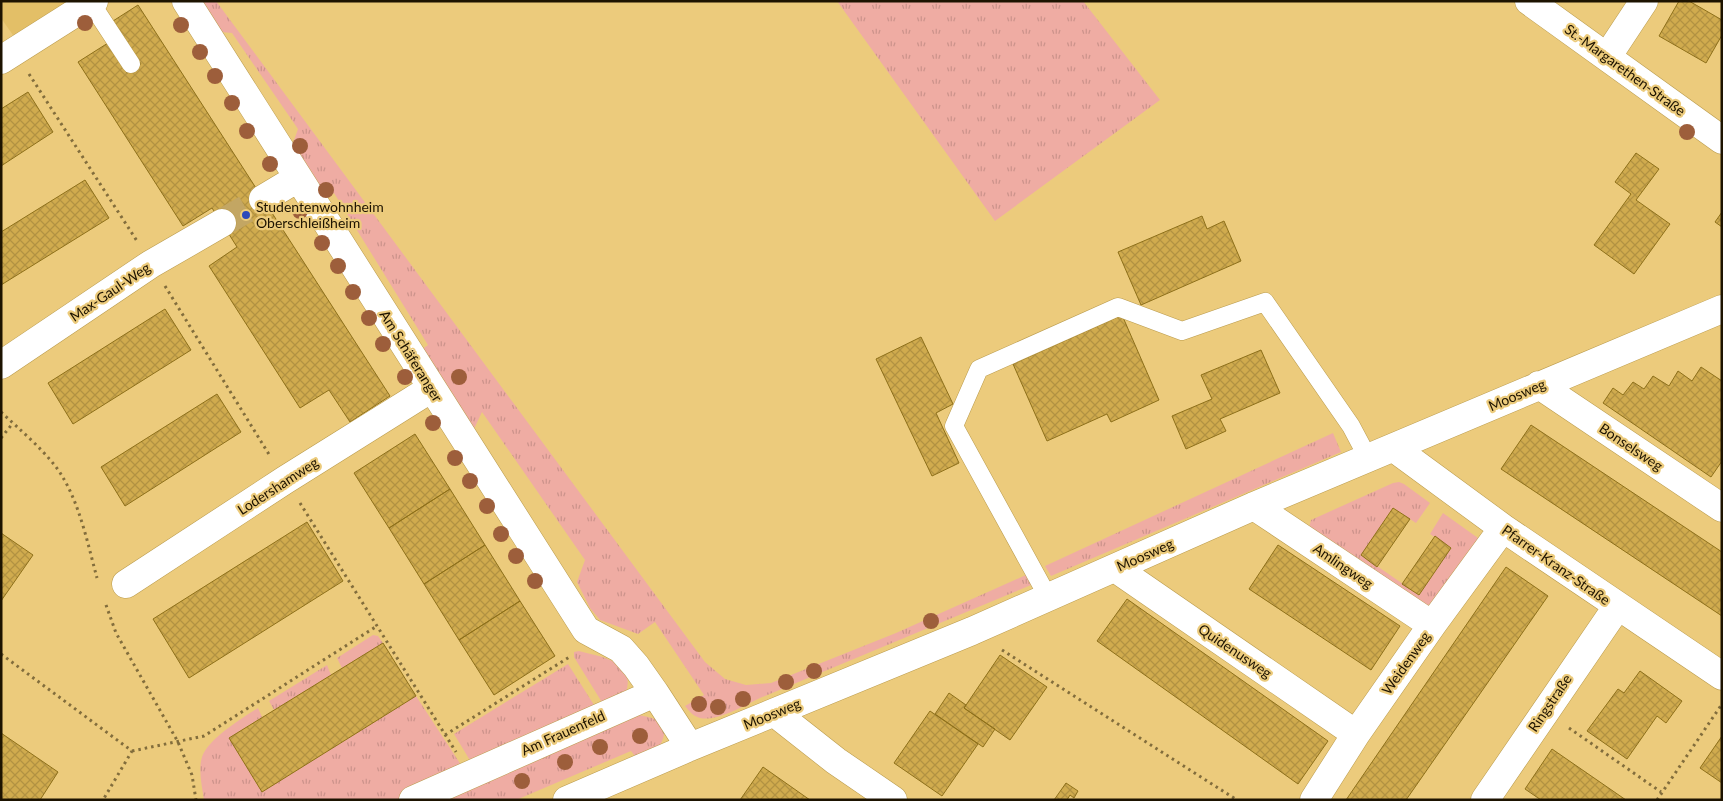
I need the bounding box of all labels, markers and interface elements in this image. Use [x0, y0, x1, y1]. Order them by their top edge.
street label: St.-Margarethen-Straße [1562, 20, 1689, 119]
place label: Studentenwohnheim Oberschleißheim [256, 198, 384, 231]
marker: Studentenwohnheim Oberschleißheim [240, 209, 252, 221]
street label: Max-Gaul-Weg [66, 258, 153, 325]
street label: Am Schäferanger [376, 307, 446, 405]
street label: Moosweg [1486, 375, 1548, 414]
street label: Bonselsweg [1596, 419, 1666, 474]
street label: Lodershamweg [234, 453, 321, 518]
street label: Pfarrer-Kranz-Straße [1499, 521, 1613, 608]
street label: Moosweg [1114, 535, 1176, 575]
street label: Amlingweg [1310, 539, 1376, 592]
street label: Quidenusweg [1195, 620, 1275, 681]
street label: Weidenweg [1378, 628, 1434, 698]
street label: Ringstraße [1524, 671, 1575, 735]
street label: Moosweg [741, 694, 803, 733]
street label: Am Frauenfeld [518, 706, 607, 759]

